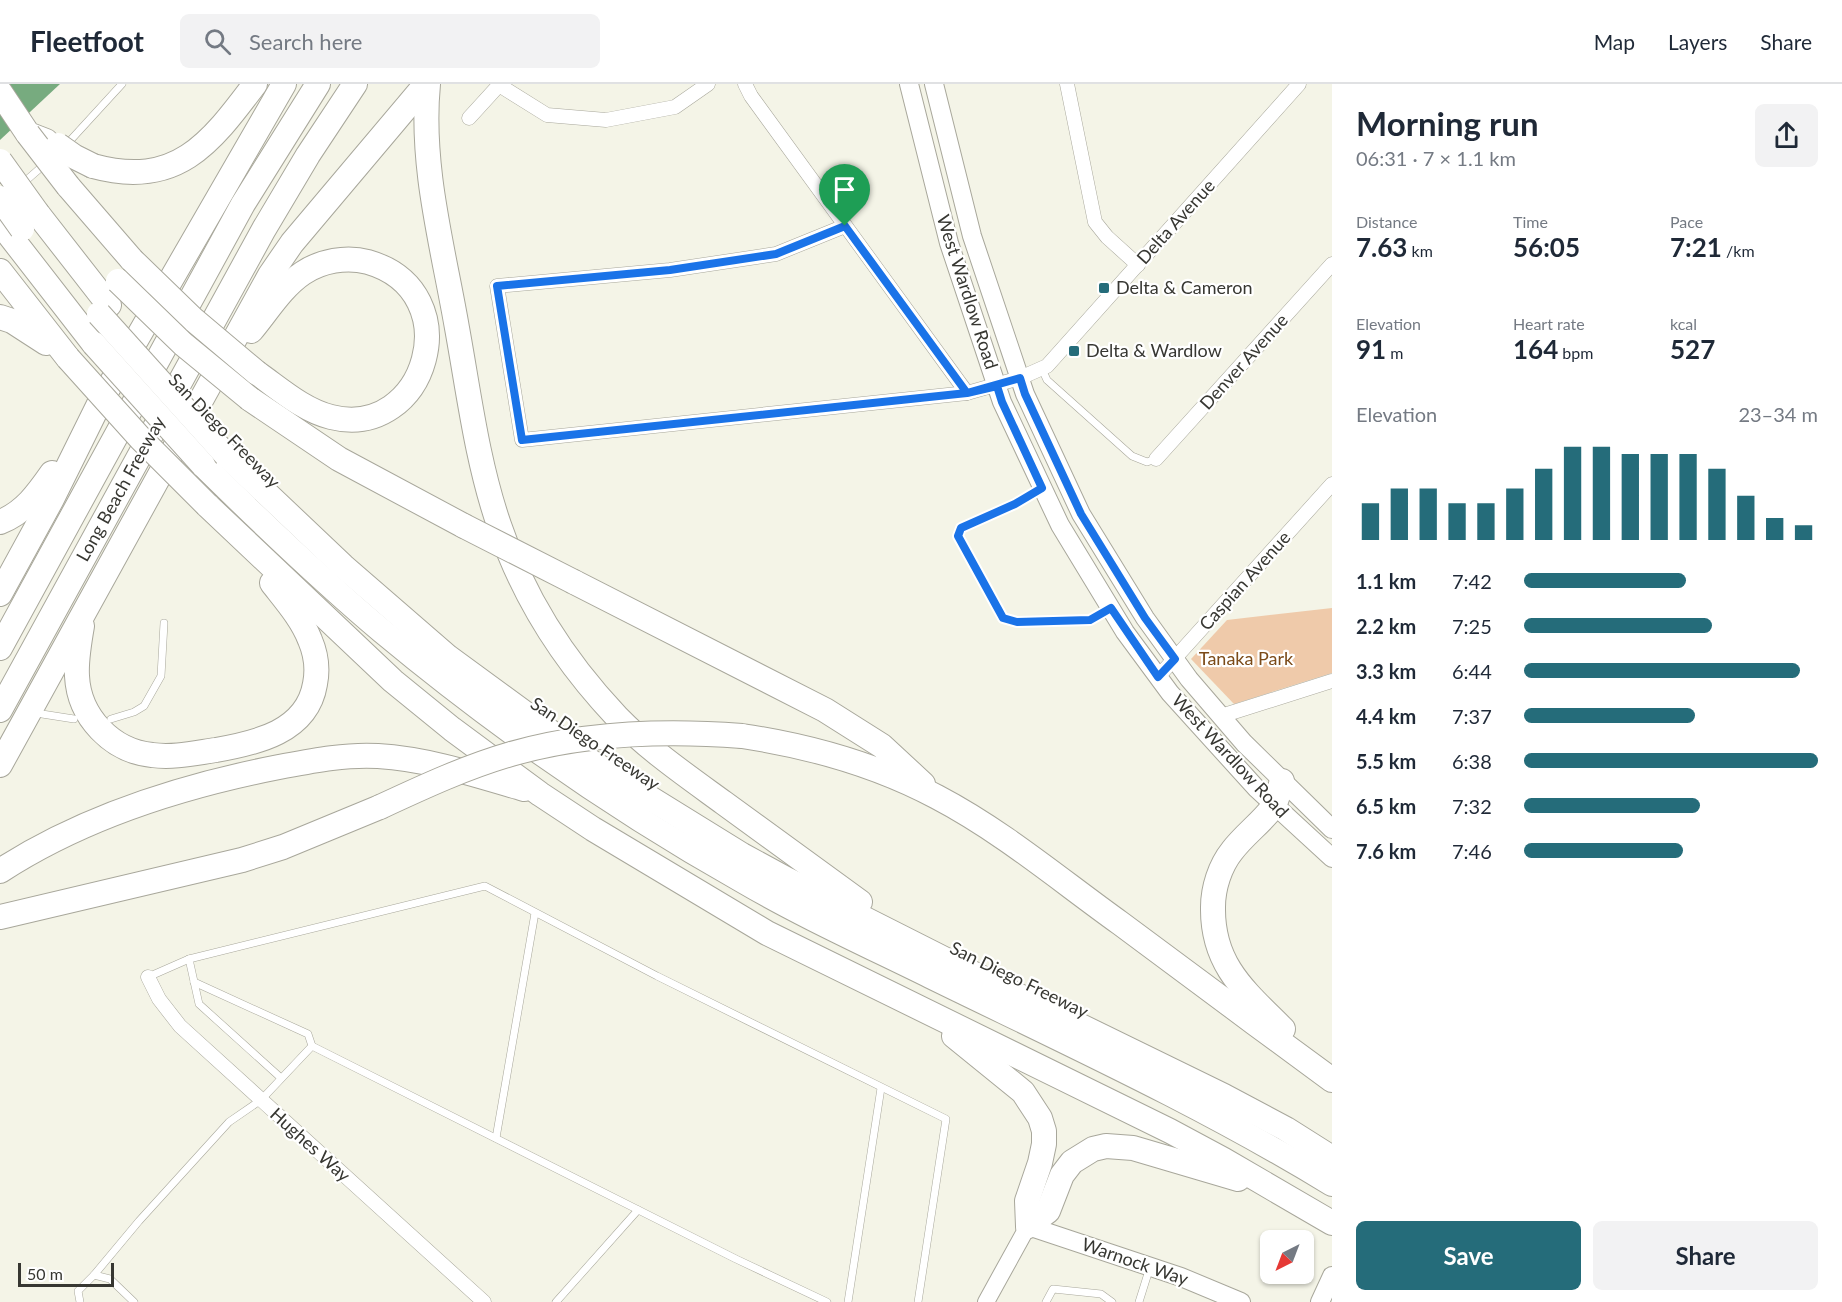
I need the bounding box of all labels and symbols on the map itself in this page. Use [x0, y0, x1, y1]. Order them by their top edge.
pin [819, 164, 870, 226]
street label: Delta Avenue [1132, 174, 1219, 268]
street label: West Wardlow Road [933, 212, 1003, 372]
place label: Delta & Cameron [1116, 276, 1252, 298]
marker: Delta & Cameron [1097, 281, 1111, 295]
street label: Denver Avenue [1195, 309, 1292, 414]
place label: Delta & Wardlow [1086, 339, 1222, 361]
marker: Delta & Wardlow [1067, 344, 1081, 358]
street label: San Diego Freeway [164, 368, 286, 493]
street label: Long Beach Freeway [71, 411, 169, 565]
street label: Caspian Avenue [1194, 526, 1295, 634]
park label: Tanaka Park [1199, 647, 1294, 669]
street label: West Wardlow Road [1168, 689, 1294, 822]
street label: San Diego Freeway [527, 692, 665, 795]
street label: San Diego Freeway [947, 936, 1093, 1022]
street label: Hughes Way [266, 1103, 356, 1186]
north arrow [1260, 1230, 1314, 1284]
street label: Warnock Way [1079, 1233, 1192, 1290]
scale bar [18, 1260, 114, 1288]

